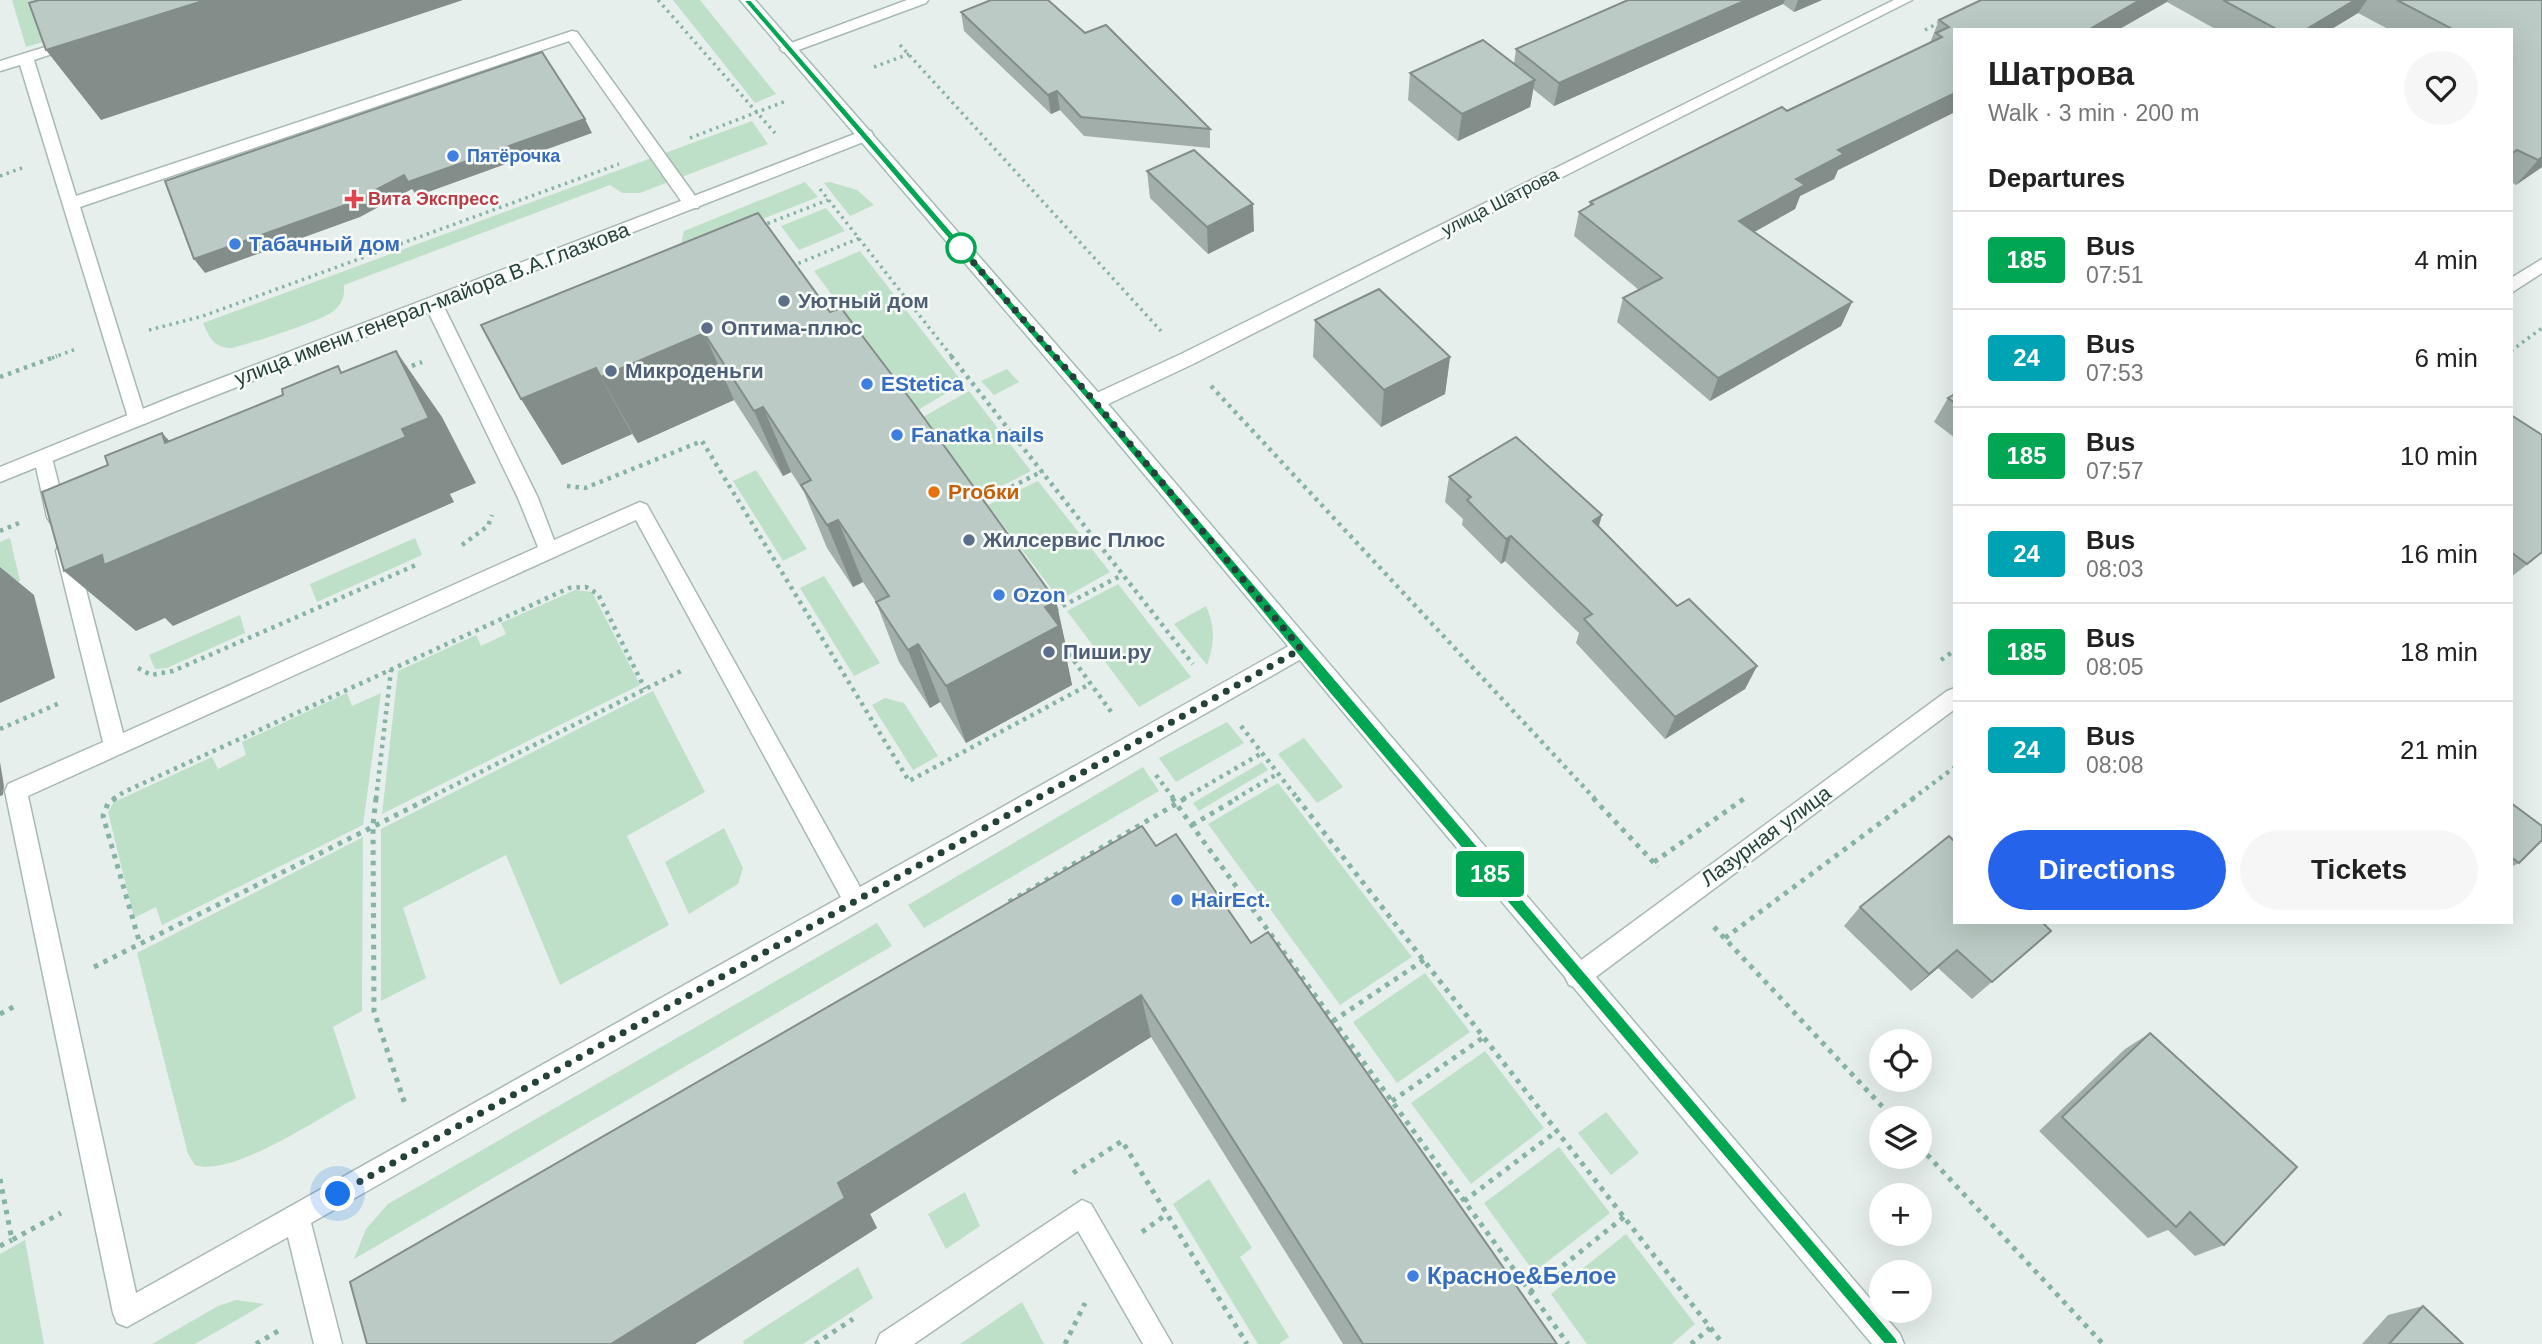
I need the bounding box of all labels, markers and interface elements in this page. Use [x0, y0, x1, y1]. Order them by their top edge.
button: heart [2404, 51, 2478, 125]
text: Шатрова [1988, 55, 2134, 92]
text: Walk · 3 min · 200 m [1988, 100, 2199, 126]
place label: Пятёрочка [467, 146, 561, 166]
marker: Пятёрочка [445, 148, 461, 164]
text: Departures [1988, 163, 2125, 193]
street label: улица Шатрова [1438, 164, 1563, 240]
place label: Вита Экспресс [368, 189, 499, 209]
marker: Вита Экспресс [346, 191, 362, 207]
street label: улица имени генерал-майора В.А.Глазкова [231, 217, 633, 390]
text: Bus [2086, 231, 2135, 261]
place label: Табачный дом [249, 232, 400, 255]
unlabelled marker [946, 233, 976, 263]
marker: Табачный дом [227, 236, 243, 252]
text: 4 min [2414, 245, 2478, 275]
text: 185 [2006, 246, 2047, 273]
text: 07:51 [2086, 262, 2144, 288]
place label: Уютный дом [798, 289, 929, 312]
marker: Уютный дом [776, 293, 792, 309]
place label: Оптима-плюс [721, 316, 863, 339]
marker: Оптима-плюс [699, 320, 715, 336]
text: Bus [2086, 329, 2135, 359]
text: 6 min [2414, 343, 2478, 373]
text: 24 [2013, 344, 2040, 371]
place label: Микроденьги [625, 359, 764, 382]
text: 07:53 [2086, 360, 2144, 386]
marker: Микроденьги [603, 363, 619, 379]
place label: EStetica [881, 372, 964, 395]
marker: EStetica [859, 376, 875, 392]
place label: Fanatka nails [911, 423, 1044, 446]
marker: Fanatka nails [889, 427, 905, 443]
text: Bus [2086, 427, 2135, 457]
text: 10 min [2400, 441, 2478, 471]
text: 185 [2006, 442, 2047, 469]
text: 07:57 [2086, 458, 2144, 484]
place label: Proбки [948, 480, 1019, 503]
marker: Proбки [926, 484, 942, 500]
text: Bus [2086, 525, 2135, 555]
place label: Жилсервис Плюс [982, 528, 1166, 551]
marker: Жилсервис Плюс [961, 532, 977, 548]
text: 16 min [2400, 539, 2478, 569]
text: 24 [2013, 540, 2040, 567]
text: 08:03 [2086, 556, 2144, 582]
place label: Ozon [1013, 583, 1066, 606]
marker: Ozon [991, 587, 1007, 603]
text: Bus [2086, 623, 2135, 653]
text: 18 min [2400, 637, 2478, 667]
text: 185 [2006, 638, 2047, 665]
place label: Пиши.ру [1063, 640, 1152, 663]
marker: Пиши.ру [1041, 644, 1057, 660]
text: 08:05 [2086, 654, 2144, 680]
text: Bus [2086, 721, 2135, 751]
text: 21 min [2400, 735, 2478, 765]
text: 24 [2013, 736, 2040, 763]
text: 08:08 [2086, 752, 2144, 778]
street label: Лазурная улица [1696, 781, 1835, 890]
button: Directions [1988, 830, 2226, 910]
button: Tickets [2240, 830, 2478, 910]
line badge: 185 [1450, 851, 1530, 897]
text: 185 [1470, 860, 1510, 887]
place label: HairEct. [1191, 888, 1270, 911]
marker: HairEct. [1169, 892, 1185, 908]
map controls [1869, 1029, 1932, 1323]
button: locate [1869, 1029, 1932, 1092]
button: layers [1869, 1106, 1932, 1169]
your location [320, 1176, 355, 1211]
button: + [1869, 1183, 1932, 1246]
button: − [1869, 1260, 1932, 1323]
place label: Красное&Белое [1427, 1262, 1616, 1289]
marker: Красное&Белое [1405, 1268, 1421, 1284]

